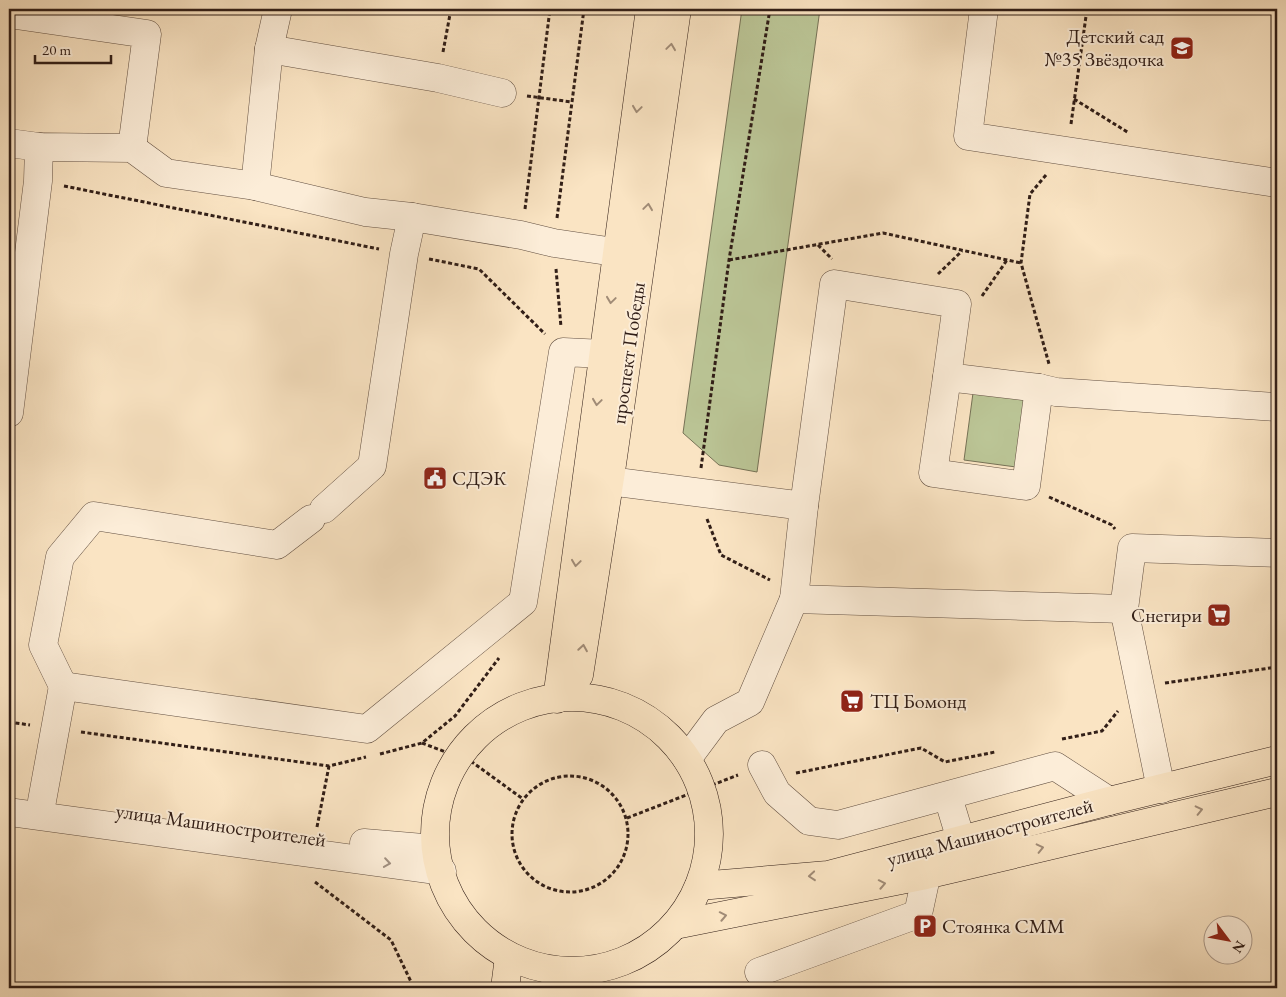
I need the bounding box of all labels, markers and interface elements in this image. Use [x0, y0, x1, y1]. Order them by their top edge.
place label: Детский сад №35 Звёздочка [1044, 23, 1164, 72]
scale bar [35, 32, 111, 64]
school or university icon: Детский сад №35 Звёздочка [1169, 35, 1195, 61]
text: 20 m [42, 40, 71, 59]
one-way arrow [665, 42, 676, 50]
one-way arrow [632, 105, 642, 113]
one-way arrow [642, 203, 653, 211]
street label: проспект Победы [605, 280, 651, 426]
one-way arrow [606, 297, 617, 305]
one-way arrow [592, 399, 603, 407]
public building icon: СДЭК [422, 465, 448, 491]
place label: СДЭК [452, 465, 507, 491]
one-way arrow [571, 559, 581, 568]
place label: Снегири [1131, 602, 1202, 628]
supermarket icon: Снегири [1206, 602, 1232, 628]
one-way arrow [578, 644, 588, 653]
supermarket icon: ТЦ Бомонд [839, 688, 865, 714]
place label: ТЦ Бомонд [870, 688, 966, 714]
street label: улица Машиностроителей [884, 792, 1096, 872]
street label: улица Машиностроителей [114, 797, 328, 853]
one-way arrow [1194, 805, 1203, 816]
one-way arrow [1036, 843, 1045, 854]
one-way arrow [382, 858, 391, 868]
one-way arrow [808, 871, 816, 882]
one-way arrow [878, 879, 886, 890]
one-way arrow [718, 911, 727, 922]
parking icon: Стоянка СММ [912, 913, 938, 939]
place label: Стоянка СММ [942, 913, 1065, 939]
north arrow [1204, 914, 1254, 964]
text: N [1228, 937, 1250, 957]

